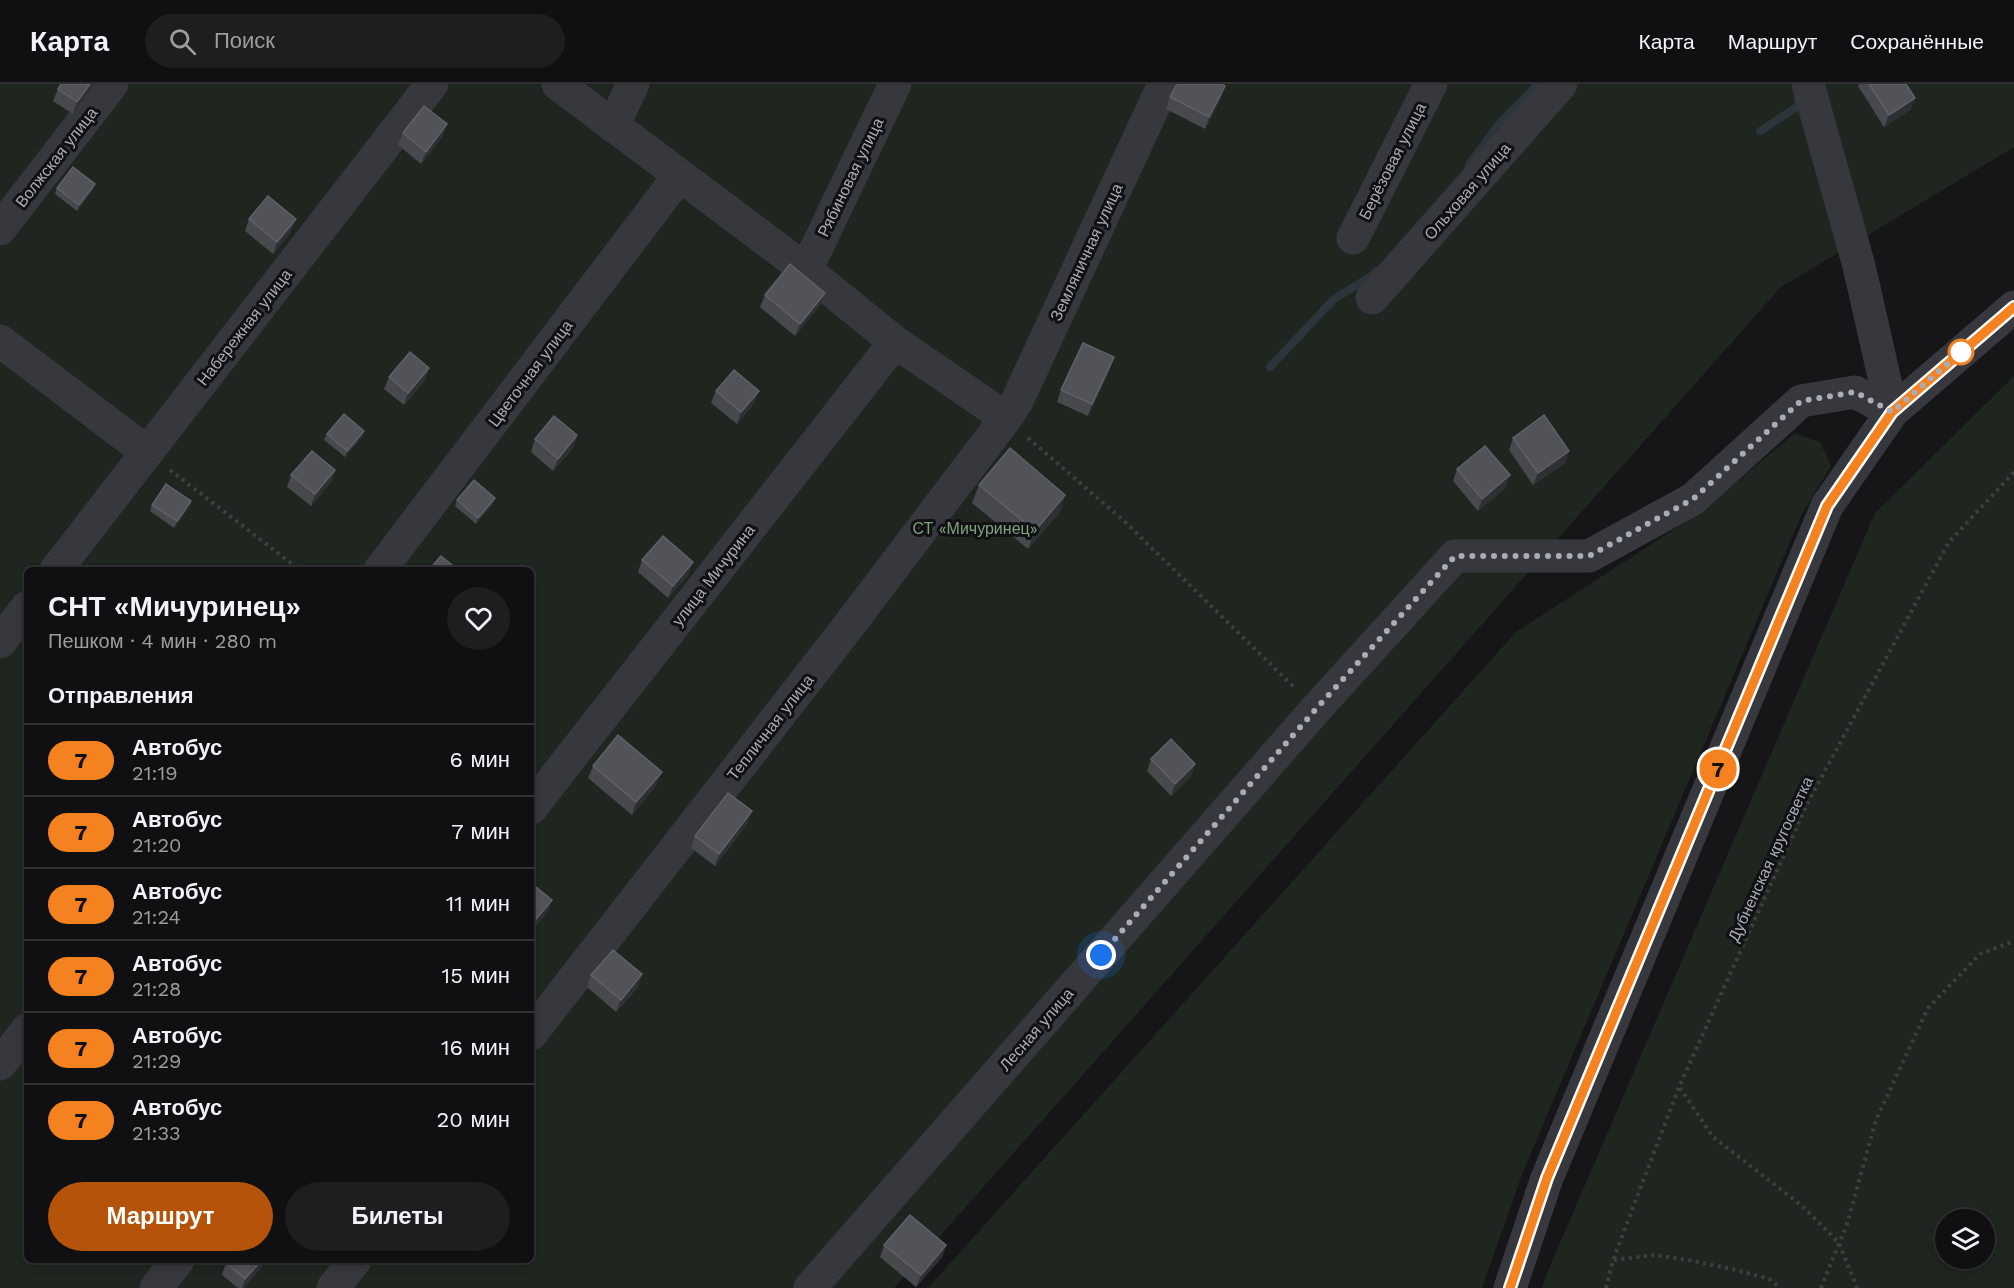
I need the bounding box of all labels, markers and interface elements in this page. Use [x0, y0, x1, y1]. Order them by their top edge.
search box [145, 14, 565, 68]
text: Карта [30, 25, 109, 58]
icon: search [166, 25, 199, 58]
text: Поиск [214, 28, 275, 53]
text: Карта [1639, 29, 1695, 54]
text: Маршрут [1728, 29, 1817, 54]
text: Сохранённые [1850, 29, 1984, 54]
street label: Берёзовая улица [1355, 100, 1430, 223]
street label: Волжская улица [11, 103, 101, 211]
street label: Рябиновая улица [813, 115, 888, 240]
street label: Ольховая улица [1420, 139, 1515, 244]
street label: Земляничная улица [1046, 180, 1127, 324]
street label: Набережная улица [193, 265, 296, 389]
street label: Цветочная улица [484, 316, 577, 430]
unlabelled marker [1948, 339, 1974, 365]
park label: СТ «Мичуринец» [912, 519, 1038, 538]
street label: улица Мичурина [668, 521, 759, 630]
button: heart [447, 587, 510, 650]
text: СНТ «Мичуринец» [48, 590, 301, 623]
text: Пешком · 4 мин · 280 m [48, 629, 277, 653]
street label: Тепличная улица [723, 671, 818, 784]
text: Отправления [48, 683, 194, 708]
text: Автобус [132, 735, 222, 760]
text: 6 мин [450, 747, 510, 772]
text: 7 [75, 748, 87, 773]
line badge: 7 [1698, 750, 1738, 788]
text: 7 [1712, 757, 1724, 782]
text: 21:19 [132, 761, 178, 785]
street label: Дубненская кругосветка [1724, 774, 1817, 945]
text: Автобус [132, 807, 222, 832]
text: 7 мин [451, 819, 510, 844]
text: 7 [75, 820, 87, 845]
text: 21:20 [132, 833, 181, 857]
text: Автобус [132, 879, 222, 904]
text: 11 мин [446, 891, 510, 916]
text: 7 [75, 892, 87, 917]
text: 21:24 [132, 905, 181, 929]
your location [1086, 940, 1116, 970]
text: Автобус [132, 951, 222, 976]
text: 15 мин [442, 963, 510, 988]
text: 7 [75, 964, 87, 989]
text: 21:28 [132, 977, 181, 1001]
street label: Лесная улица [995, 984, 1077, 1075]
text: Автобус [132, 1023, 222, 1048]
text: 16 мин [441, 1035, 510, 1060]
text: 7 [75, 1036, 87, 1061]
text: 21:29 [132, 1049, 181, 1073]
text: Автобус [132, 1095, 222, 1120]
text: 20 мин [436, 1107, 510, 1132]
text: 7 [75, 1108, 87, 1133]
text: 21:33 [132, 1121, 181, 1145]
button: Маршрут [48, 1182, 273, 1251]
button: Билеты [285, 1182, 510, 1251]
map controls [1935, 1209, 1995, 1269]
button: layers [1935, 1209, 1995, 1269]

